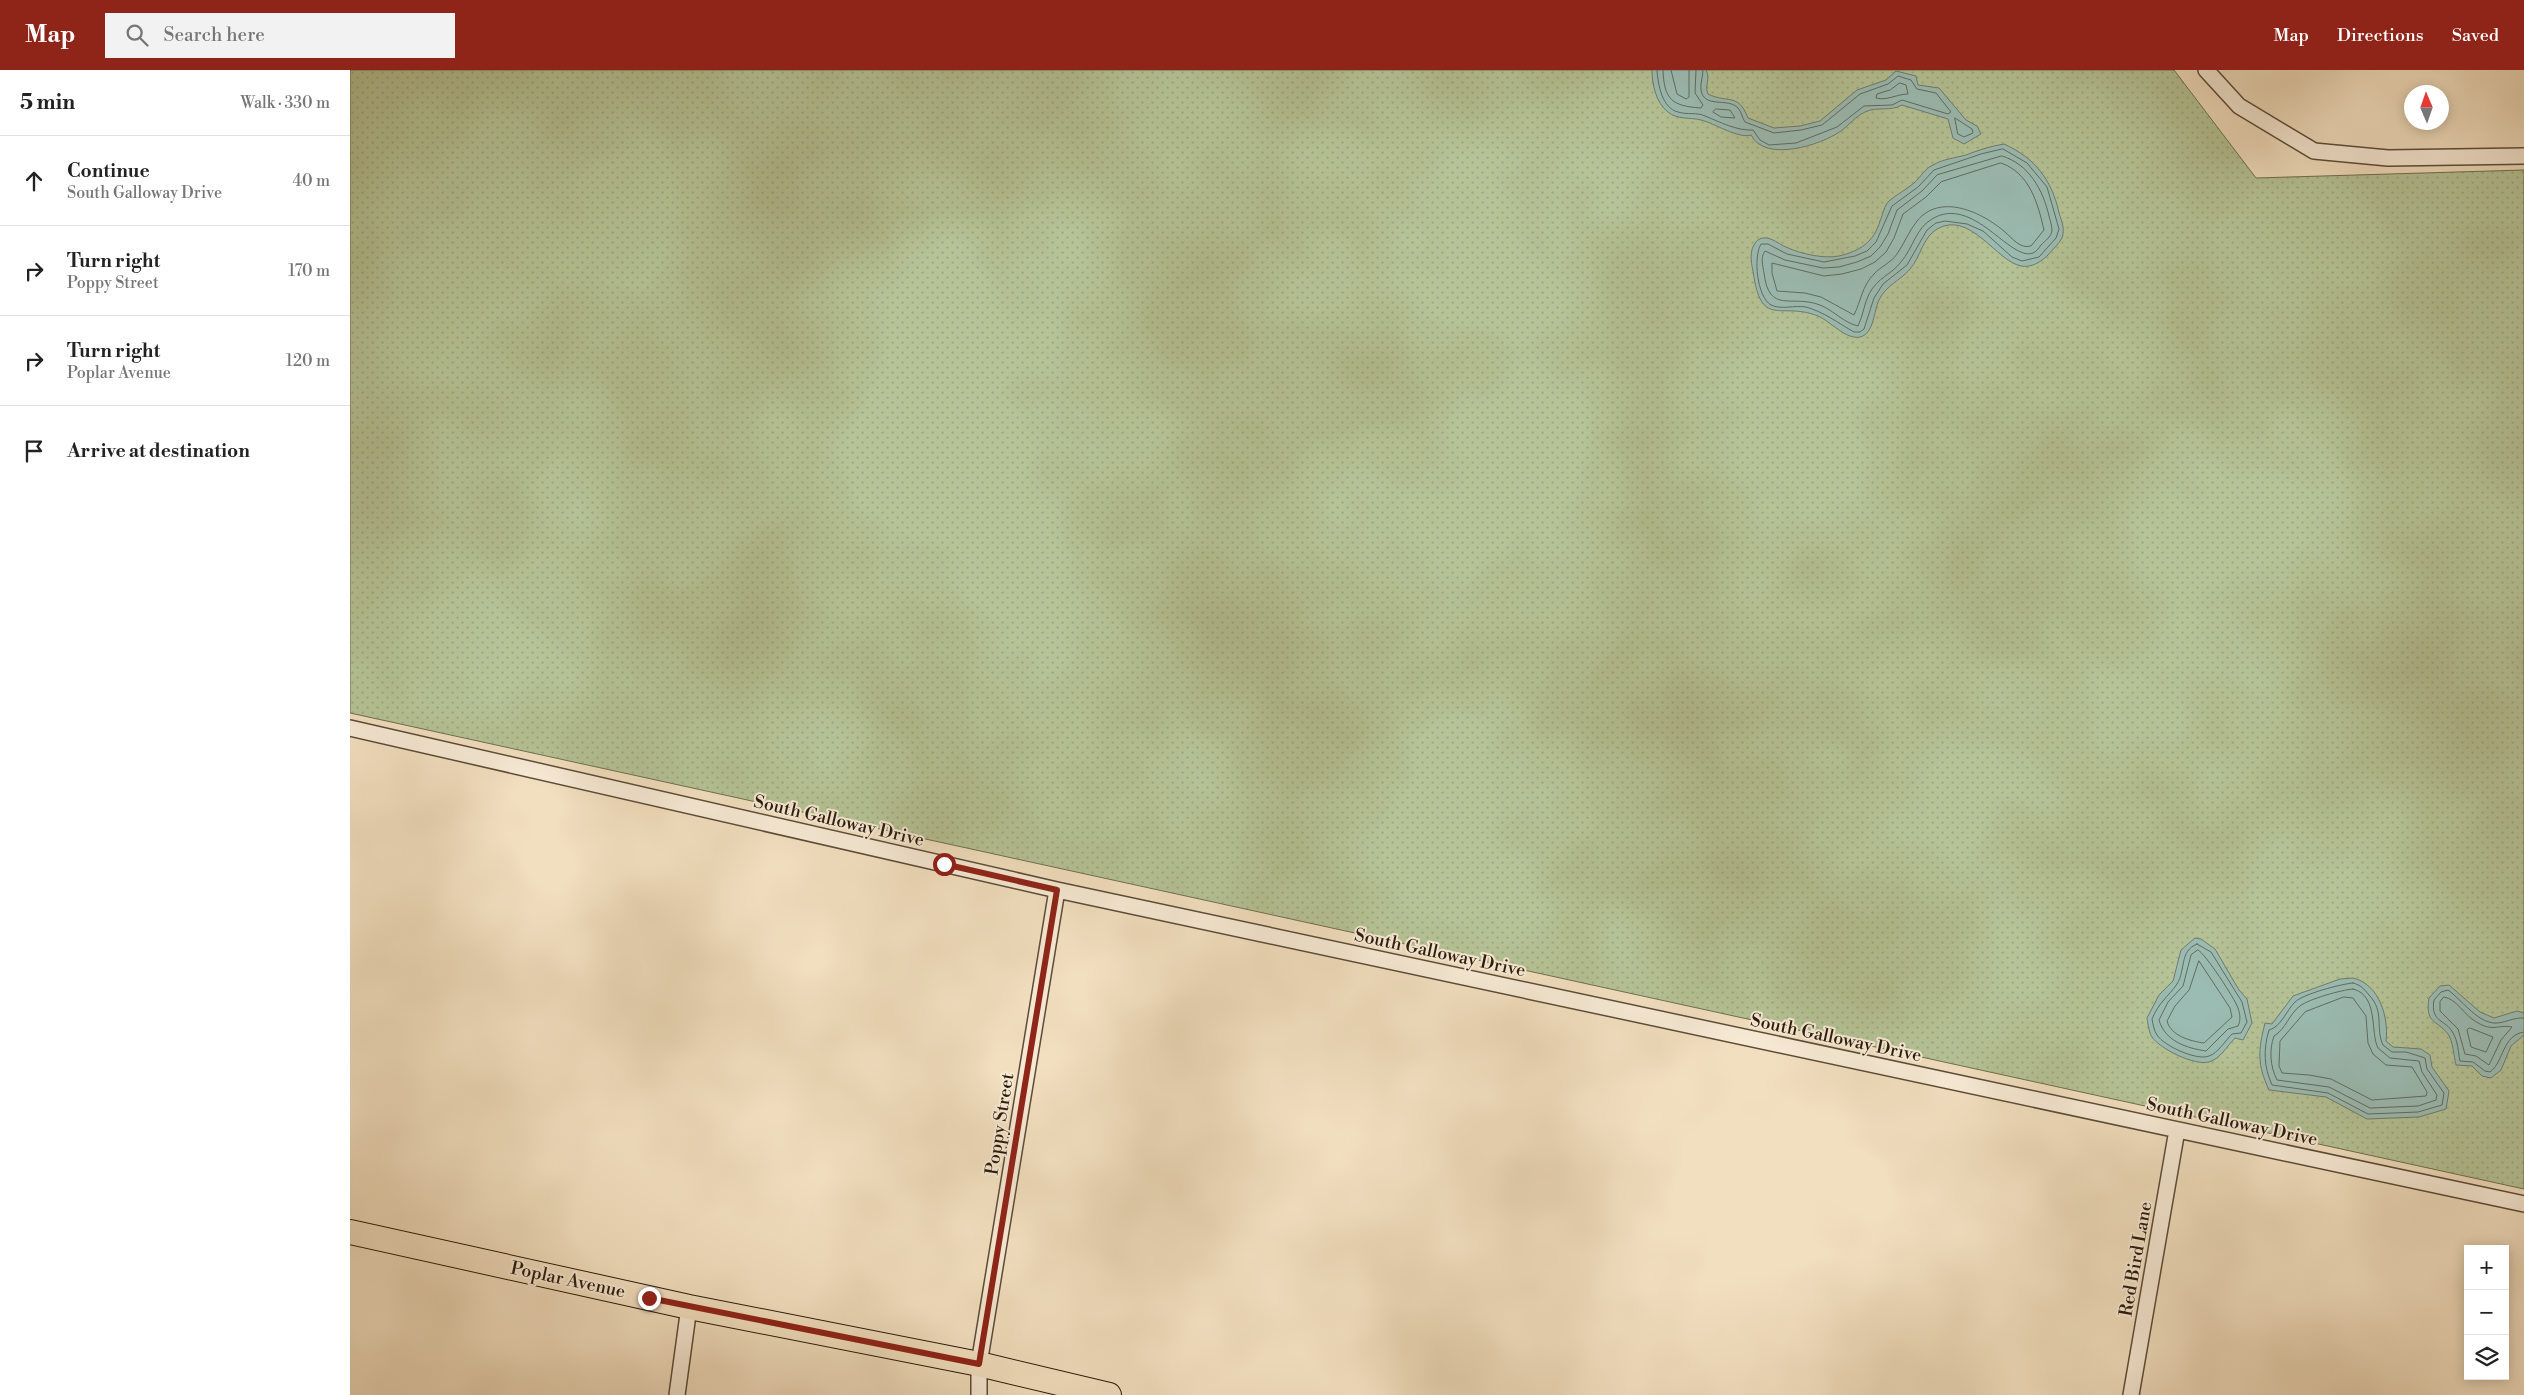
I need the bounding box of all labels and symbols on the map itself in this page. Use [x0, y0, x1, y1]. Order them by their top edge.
north arrow [2404, 85, 2449, 130]
street label: South Galloway Drive [751, 790, 927, 852]
route start [933, 853, 956, 876]
street label: South Galloway Drive [1352, 924, 1528, 982]
street label: South Galloway Drive [1748, 1009, 1924, 1067]
street label: Poppy Street [981, 1071, 1020, 1177]
street label: South Galloway Drive [2144, 1093, 2320, 1151]
street label: Red Bird Lane [2115, 1200, 2157, 1318]
street label: Poplar Avenue [508, 1257, 628, 1303]
route end [638, 1287, 661, 1310]

